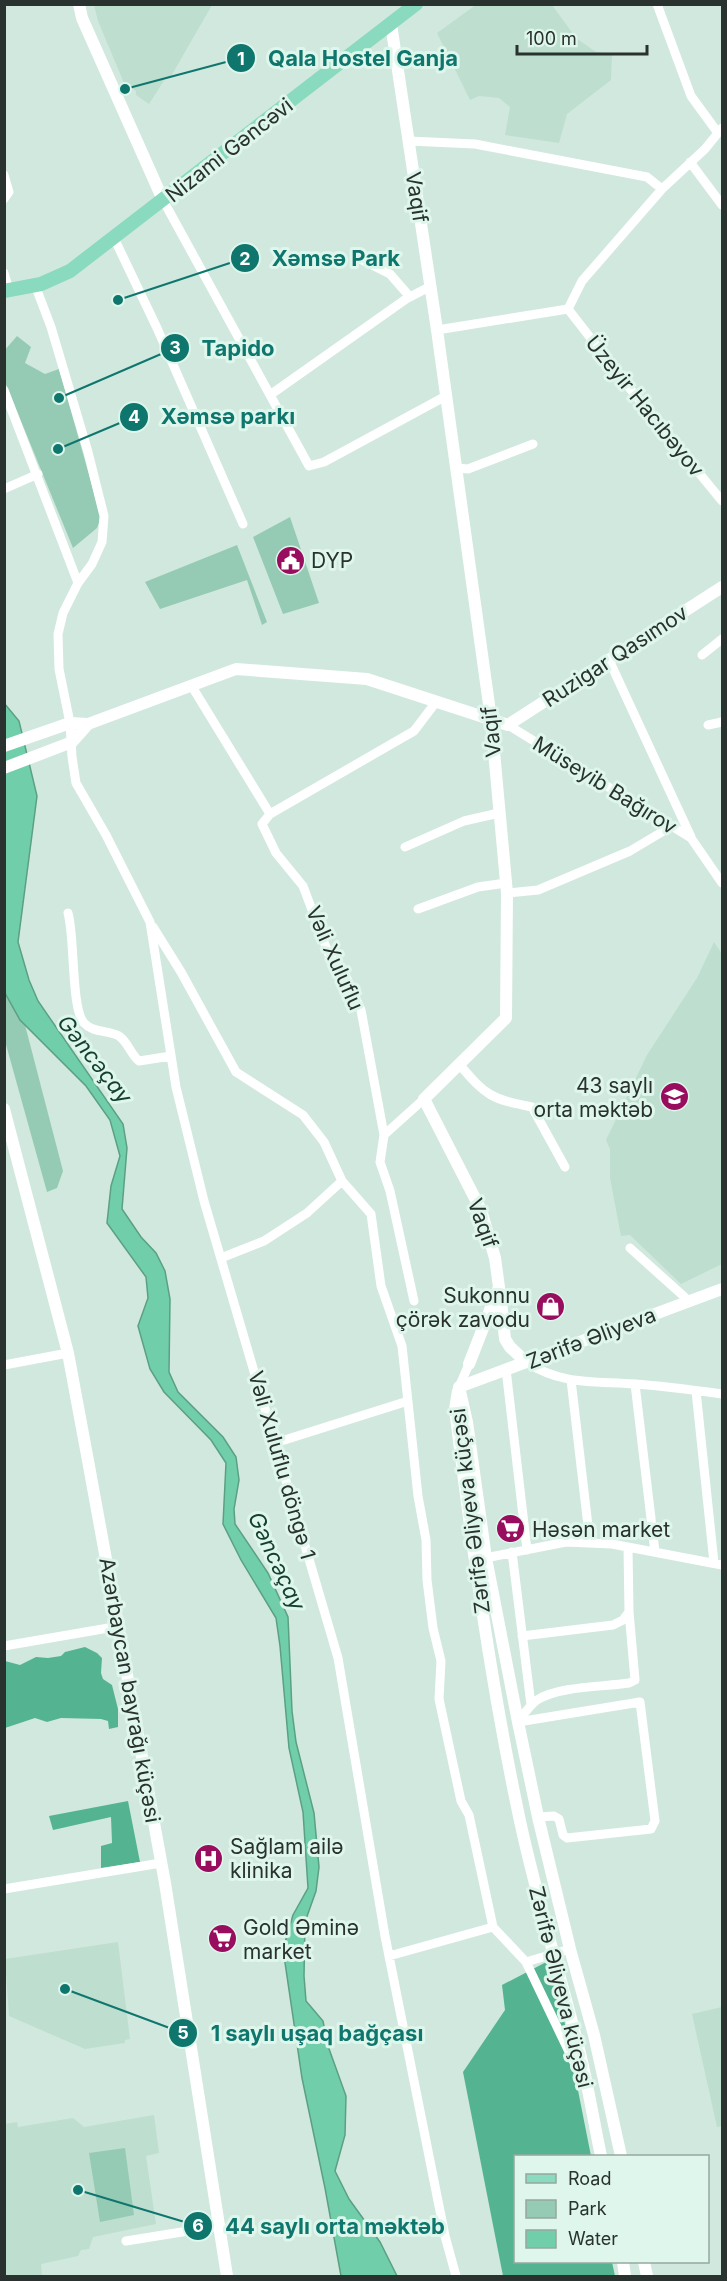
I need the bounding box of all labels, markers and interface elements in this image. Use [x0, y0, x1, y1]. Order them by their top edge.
scale bar [517, 18, 648, 56]
text: 100 m [526, 28, 577, 49]
callout: Qala Hostel Ganja [226, 38, 470, 78]
text: Qala Hostel Ganja [268, 45, 458, 71]
text: 1 [237, 48, 245, 69]
street label: Nizami Gəncəvi [160, 93, 298, 207]
street label: Vaqif [401, 170, 433, 224]
callout: Xəmsə Park [230, 238, 412, 278]
text: Xəmsə Park [272, 245, 400, 271]
text: 2 [239, 248, 251, 269]
callout: Tapido [160, 328, 287, 368]
street label: Üzeyir Hacıbəyov [581, 330, 710, 482]
text: Tapido [201, 335, 275, 361]
text: 3 [169, 337, 181, 358]
callout: Xəmsə parkı [119, 397, 307, 437]
text: Xəmsə parkı [161, 403, 295, 429]
text: 4 [128, 406, 140, 427]
public building icon: DYP [274, 544, 306, 576]
place label: DYP [311, 548, 353, 573]
street label: Ruzigar Qasımov [538, 600, 692, 712]
street label: Vaqif [476, 705, 506, 759]
street label: Müseyib Bağırov [528, 731, 682, 839]
street label: Vəli Xuluflu [301, 902, 369, 1014]
water label: Gəncəçay [52, 1009, 138, 1109]
place label: 43 saylı orta məktəb [534, 1073, 653, 1122]
school or university icon: 43 saylı orta məktəb [658, 1081, 690, 1113]
street label: Vaqif [463, 1195, 504, 1251]
place label: Sukonnu çörək zavodu [396, 1283, 530, 1332]
shop icon: Sukonnu çörək zavodu [535, 1291, 567, 1323]
street label: Zərifə Əliyeva [523, 1302, 659, 1374]
street label: Vəli Xuluflu döngə 1 [243, 1368, 321, 1562]
street label: Zərifə Əliyeva küçəsi [445, 1407, 495, 1615]
water label: Gəncəçay [243, 1508, 311, 1615]
supermarket icon: Həsən market [495, 1513, 527, 1545]
place label: Həsən market [532, 1517, 670, 1542]
street label: Azərbaycan bayrağı küçəsi [94, 1555, 166, 1825]
place label: Sağlam ailə klinika [230, 1834, 344, 1883]
hospital icon: Sağlam ailə klinika [193, 1842, 225, 1874]
street label: Zərifə Əliyeva küçəsi [524, 1884, 598, 2090]
place label: Gold Əminə market [243, 1915, 359, 1964]
supermarket icon: Gold Əminə market [206, 1923, 238, 1955]
callout: 1 saylı uşaq bağçası [168, 2013, 435, 2053]
text: 1 saylı uşaq bağçası [211, 2020, 423, 2046]
text: 5 [177, 2022, 189, 2043]
legend [514, 2155, 709, 2263]
text: Road [568, 2168, 611, 2189]
text: Park [568, 2198, 607, 2219]
callout: 44 saylı orta məktəb [183, 2206, 457, 2246]
text: 44 saylı orta məktəb [225, 2213, 445, 2239]
text: 6 [192, 2215, 204, 2236]
text: Water [568, 2228, 618, 2249]

